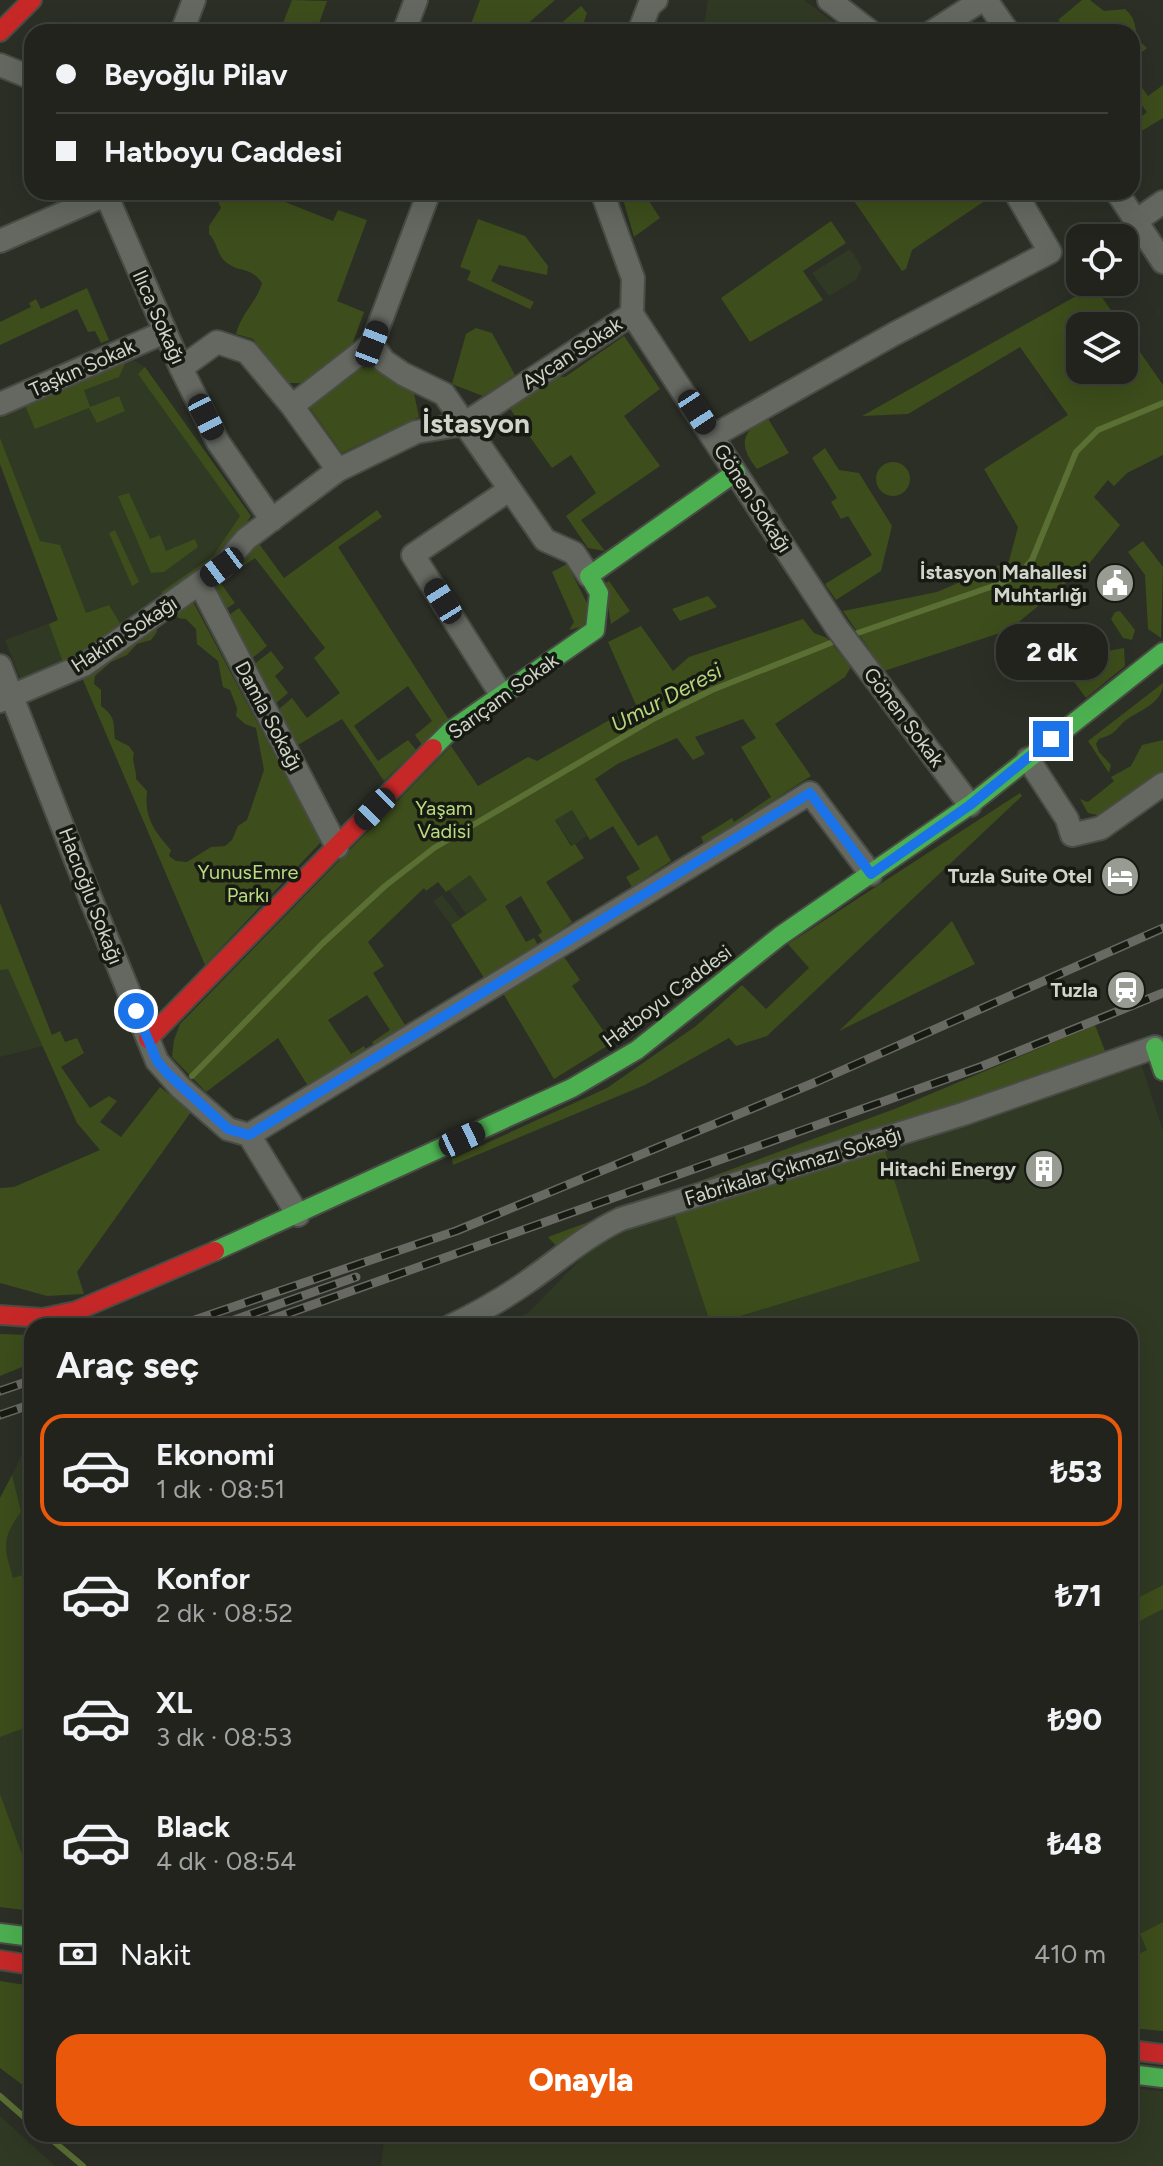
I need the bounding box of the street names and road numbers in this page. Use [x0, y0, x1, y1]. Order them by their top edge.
street label: Ilıca Sokağı [128, 266, 190, 368]
street label: Aycan Sokak [518, 312, 627, 394]
street label: Taşkın Sokak [25, 334, 139, 402]
street label: Gönen Sokağı [709, 439, 797, 557]
street label: Hakim Sokağı [67, 591, 181, 677]
street label: Sarıçam Sokak [443, 648, 563, 744]
street label: Damla Sokağı [230, 657, 308, 775]
street label: Gönen Sokak [859, 663, 949, 772]
street label: Hacıoğlu Sokağı [54, 824, 128, 968]
street label: Hatboyu Caddesi [598, 940, 736, 1052]
street label: Fabrikalar Çıkmazı Sokağı [682, 1122, 904, 1210]

